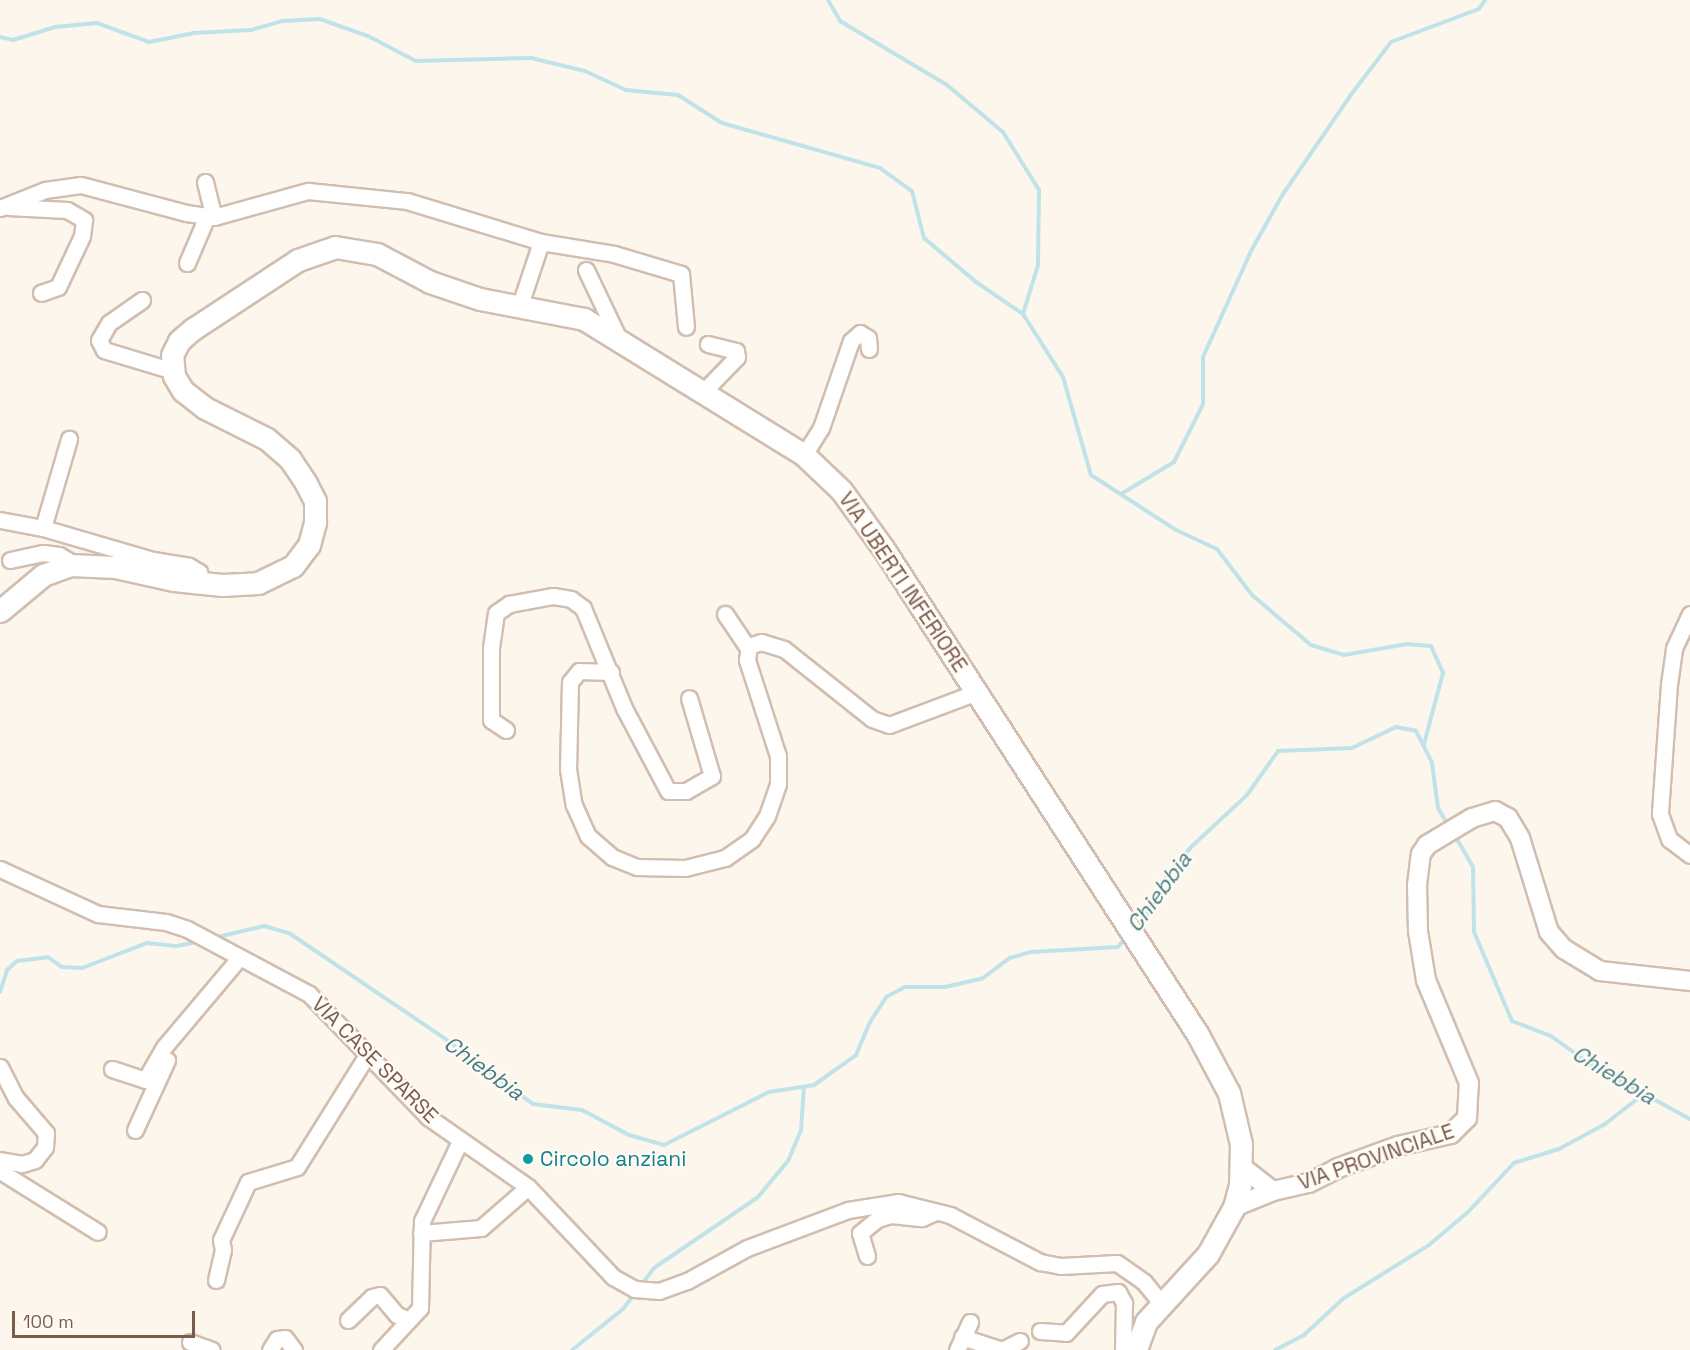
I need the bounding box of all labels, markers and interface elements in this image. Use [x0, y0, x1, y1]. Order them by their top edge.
street label: VIA UBERTI INFERIORE [833, 487, 973, 677]
water label: Chiebbia [1121, 847, 1197, 937]
street label: VIA CASE SPARSE [306, 991, 444, 1129]
water label: Chiebbia [439, 1030, 529, 1106]
water label: Chiebbia [1568, 1040, 1660, 1110]
street label: VIA PROVINCIALE [1295, 1118, 1457, 1196]
place label: Circolo anziani [540, 1146, 686, 1172]
marker: Circolo anziani [521, 1152, 535, 1166]
scale bar [15, 1299, 198, 1337]
text: 100 m [23, 1310, 74, 1333]

